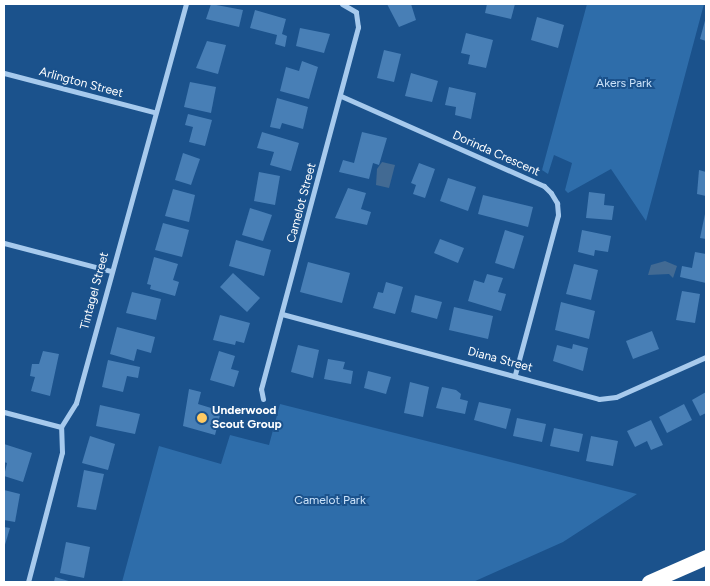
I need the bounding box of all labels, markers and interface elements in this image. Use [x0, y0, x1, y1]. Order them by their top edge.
street label: Arlington Street [38, 65, 124, 101]
park label: Akers Park [596, 77, 652, 91]
street label: Dorinda Crescent [450, 128, 542, 180]
street label: Camelot Street [284, 161, 320, 245]
street label: Tintagel Street [78, 251, 112, 331]
street label: Diana Street [466, 344, 534, 376]
place label: Underwood Scout Group [212, 404, 282, 432]
marker: Underwood Scout Group [196, 412, 208, 424]
park label: Camelot Park [294, 494, 366, 508]

